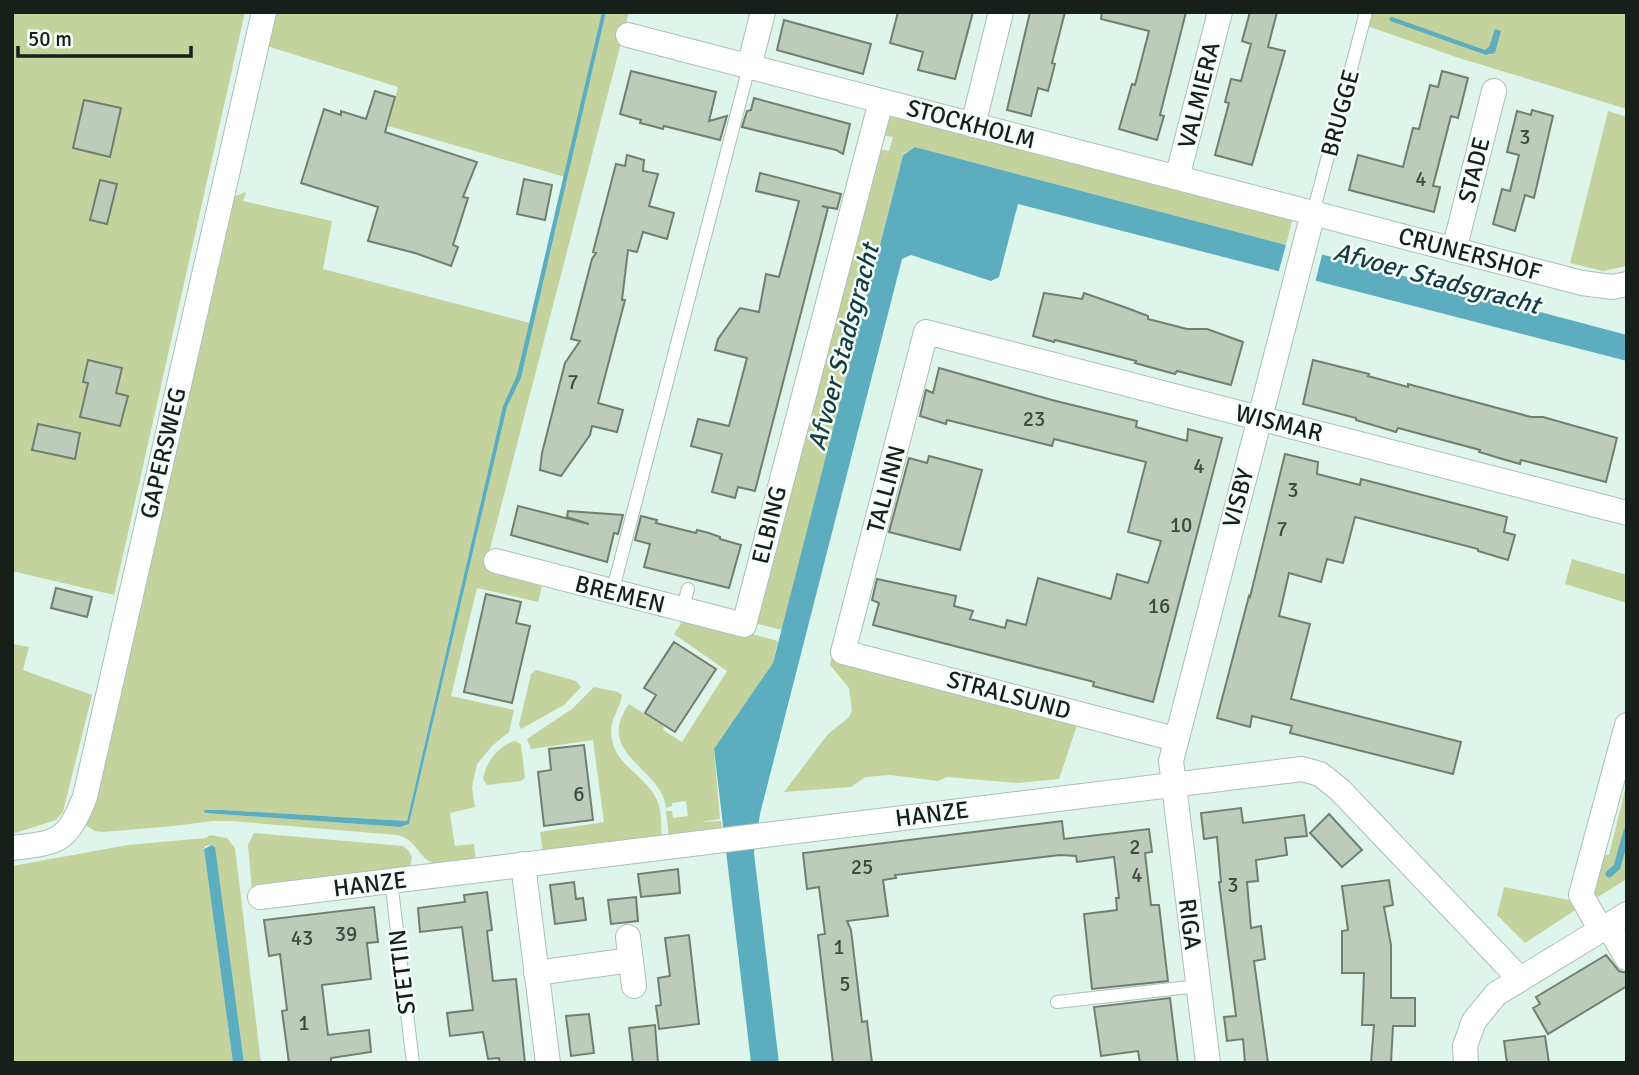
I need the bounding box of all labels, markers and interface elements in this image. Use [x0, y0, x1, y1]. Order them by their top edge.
scale bar [18, 14, 191, 58]
text: 50 m [28, 26, 72, 52]
street label: VALMIERA [1171, 38, 1227, 151]
street label: BRUGGE [1314, 66, 1366, 160]
street label: STOCKHOLM [903, 92, 1039, 156]
house number: 3 [1519, 124, 1531, 150]
street label: STADE [1451, 134, 1497, 206]
house number: 4 [1415, 166, 1427, 192]
street label: CRUNERSHOF [1395, 221, 1545, 287]
water label: Afvoer Stadsgracht [1330, 236, 1546, 323]
water label: Afvoer Stadsgracht [801, 238, 888, 454]
house number: 7 [567, 369, 579, 395]
street label: GAPERSWEG [133, 384, 193, 522]
street label: WISMAR [1232, 398, 1326, 448]
house number: 23 [1023, 406, 1045, 432]
street label: TALLINN [860, 442, 912, 536]
house number: 4 [1193, 453, 1205, 479]
street label: VISBY [1216, 465, 1260, 531]
house number: 3 [1287, 477, 1299, 503]
street label: ELBING [745, 483, 793, 567]
house number: 10 [1170, 512, 1192, 538]
house number: 7 [1276, 516, 1288, 542]
street label: BREMEN [572, 568, 668, 620]
house number: 16 [1148, 593, 1170, 619]
street label: STRALSUND [944, 664, 1074, 726]
house number: 6 [573, 781, 585, 807]
street label: HANZE [893, 795, 971, 833]
house number: 2 [1129, 834, 1141, 860]
house number: 25 [851, 854, 873, 880]
house number: 4 [1131, 862, 1143, 888]
street label: HANZE [331, 865, 409, 903]
house number: 3 [1227, 872, 1239, 898]
street label: RIGA [1172, 897, 1208, 952]
house number: 39 [335, 921, 357, 947]
house number: 43 [291, 925, 313, 951]
street label: STETTIN [382, 928, 422, 1016]
house number: 1 [833, 934, 845, 960]
house number: 5 [839, 971, 851, 997]
house number: 1 [298, 1010, 310, 1036]

